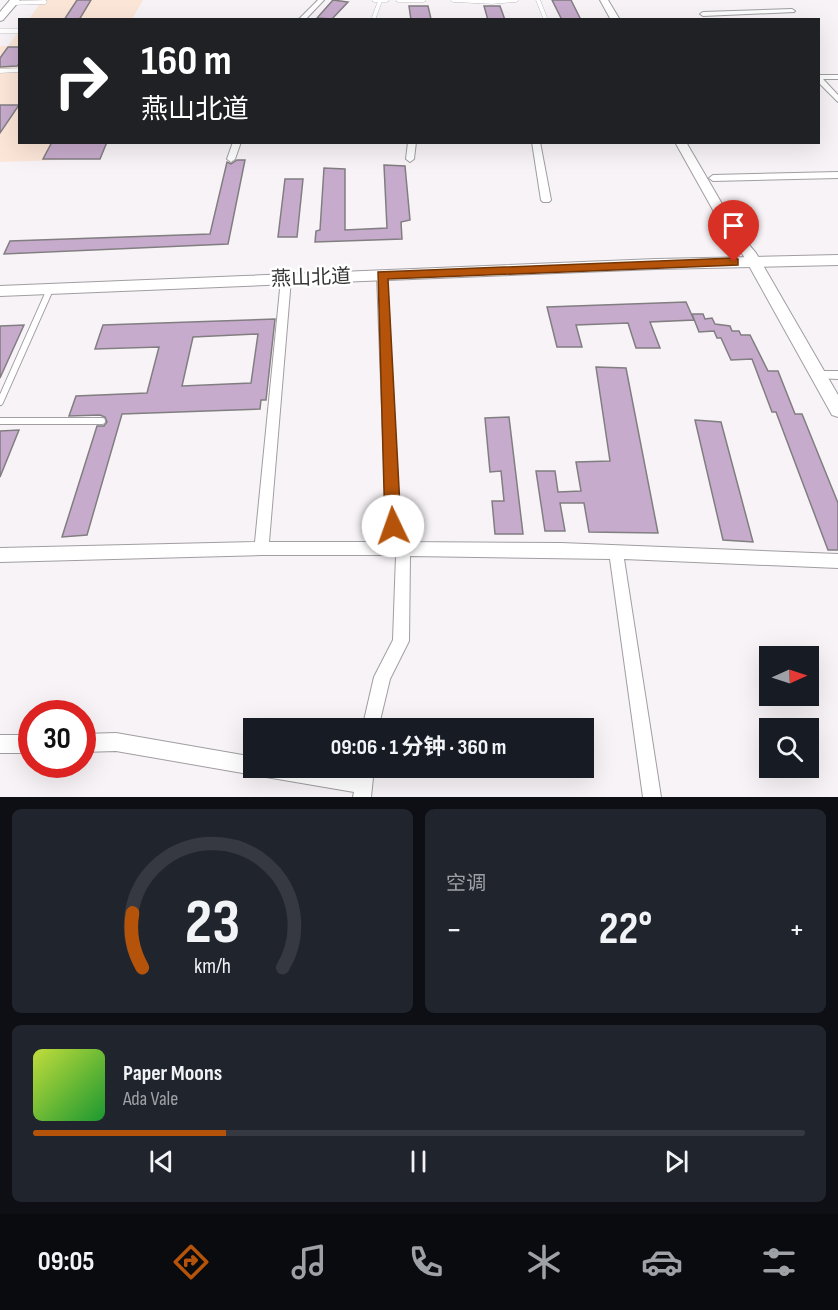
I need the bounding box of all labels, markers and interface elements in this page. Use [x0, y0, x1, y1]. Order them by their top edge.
text: 160 m [141, 36, 232, 87]
icon: right [42, 42, 120, 120]
text: 燕山北道 [141, 94, 249, 126]
pin [708, 200, 759, 262]
icon: arrive [717, 209, 750, 242]
street label: 燕山北道 [271, 265, 351, 291]
position arrow [361, 494, 425, 558]
north arrow [759, 646, 819, 706]
map controls [759, 646, 819, 778]
speed limit sign: 30 [18, 700, 96, 778]
button: search [759, 718, 819, 778]
text: 09:06 · 1 分钟 · 360 m [331, 734, 506, 761]
text: 空调 [446, 872, 486, 896]
text: 23 [185, 886, 240, 961]
text: 22° [599, 902, 652, 957]
text: − [446, 910, 462, 950]
text: + [789, 910, 805, 950]
text: km/h [194, 954, 231, 979]
text: Paper Moons [123, 1060, 222, 1087]
text: Ada Vale [123, 1087, 178, 1111]
icon: previous [145, 1145, 178, 1178]
icon: pause [402, 1145, 435, 1178]
icon: next [660, 1145, 693, 1178]
icon: directions [170, 1241, 212, 1283]
icon: music [288, 1241, 330, 1283]
icon: phone [405, 1241, 447, 1283]
icon: climate [523, 1241, 565, 1283]
icon: car [641, 1241, 683, 1283]
icon: filters [758, 1241, 800, 1283]
text: 09:05 [38, 1246, 94, 1278]

